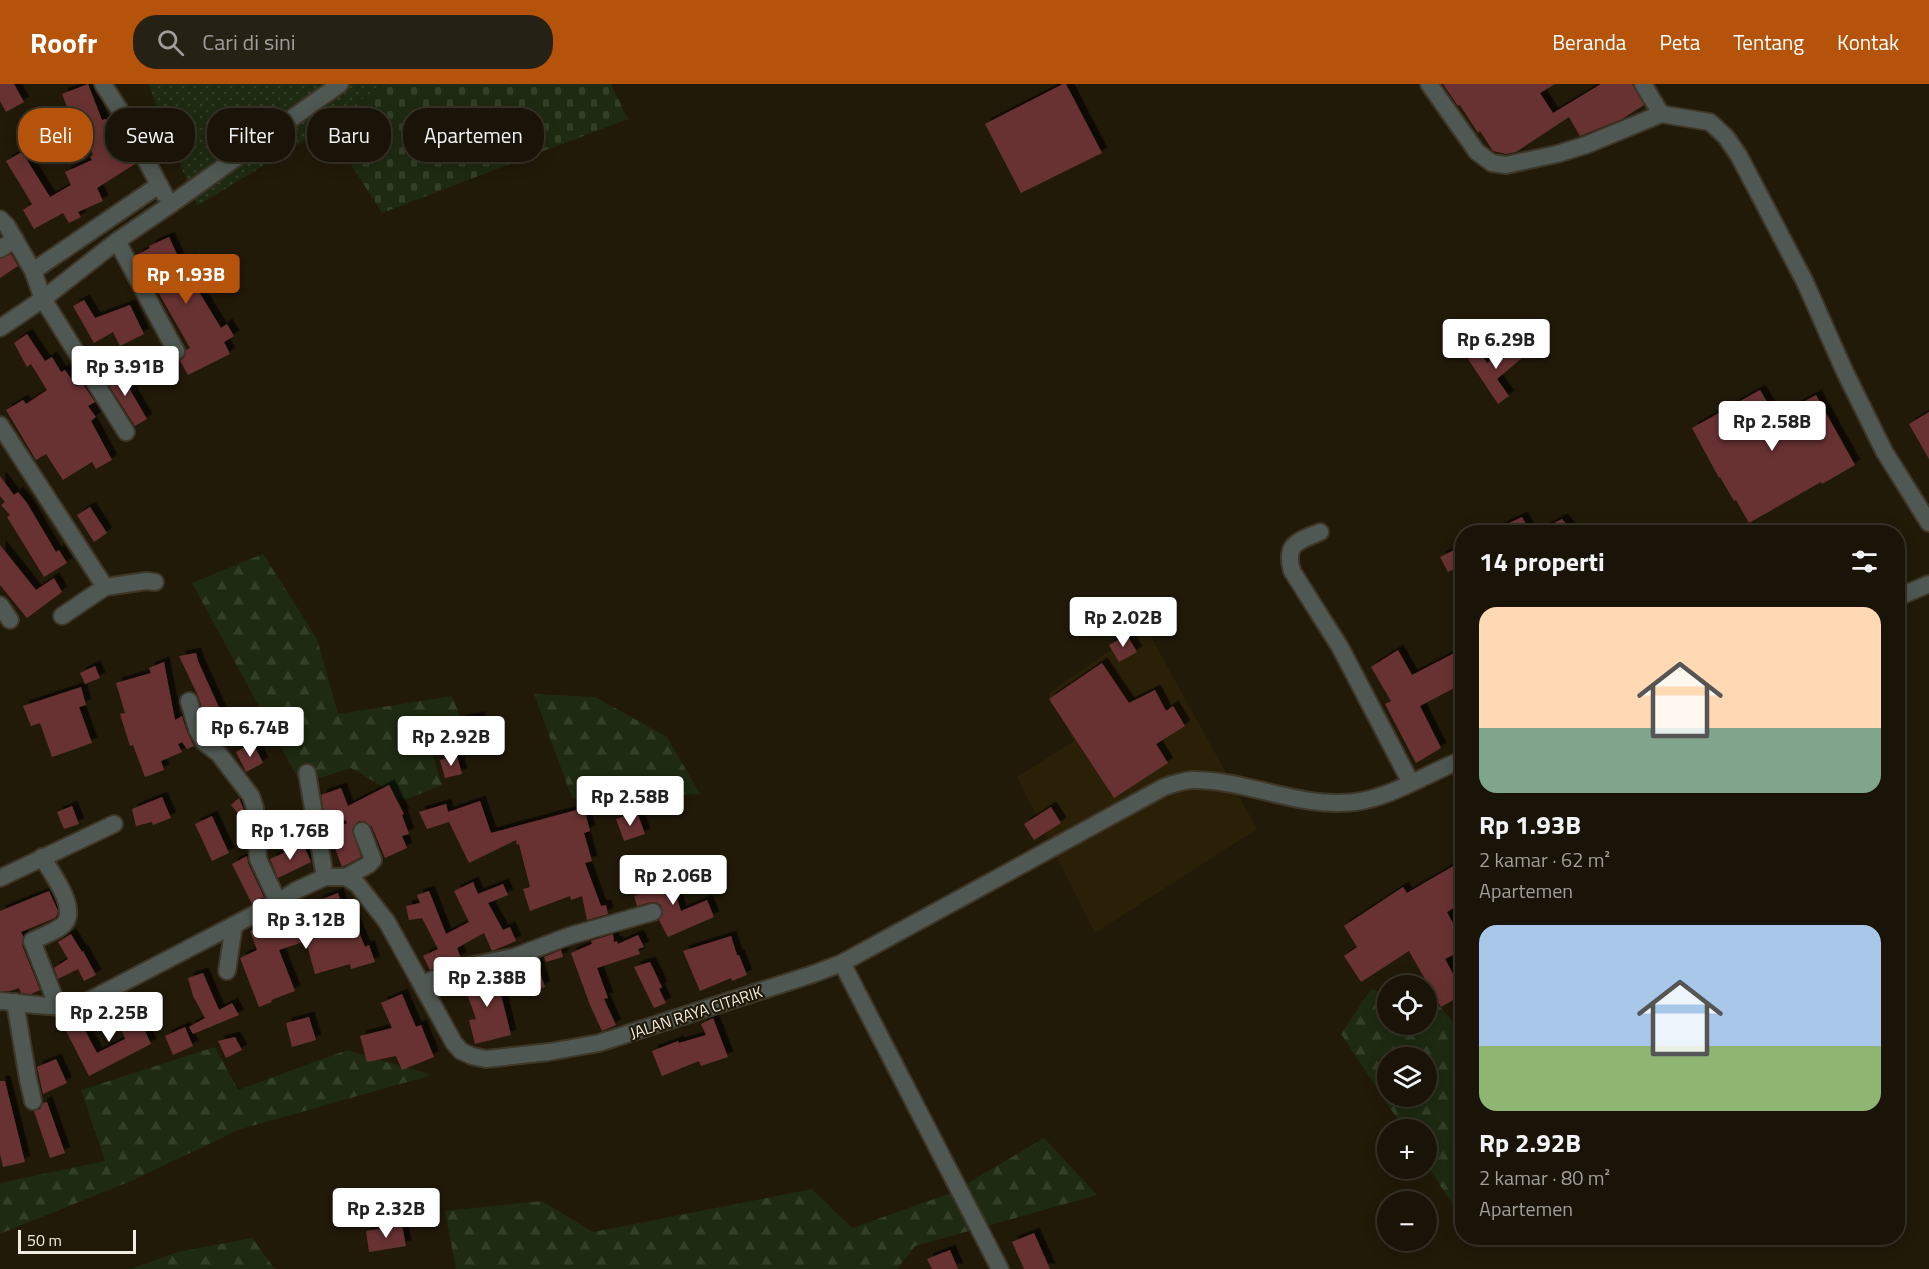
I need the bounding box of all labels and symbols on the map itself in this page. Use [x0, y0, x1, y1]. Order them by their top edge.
pin: Rp 1.93B [124, 254, 248, 305]
pin: Rp 6.29B [1434, 319, 1558, 370]
pin: Rp 3.91B [63, 346, 187, 397]
pin: Rp 2.58B [1710, 401, 1834, 452]
pin: Rp 2.02B [1061, 597, 1185, 648]
pin: Rp 6.74B [188, 707, 312, 758]
pin: Rp 2.92B [389, 716, 513, 767]
pin: Rp 2.58B [568, 776, 692, 827]
pin: Rp 1.76B [228, 810, 352, 861]
pin: Rp 2.06B [611, 855, 735, 906]
pin: Rp 3.12B [244, 899, 368, 950]
pin: Rp 2.38B [425, 957, 549, 1008]
street label: JALAN RAYA CITARIK [627, 979, 765, 1045]
pin: Rp 2.25B [47, 992, 171, 1043]
pin: Rp 2.32B [324, 1188, 448, 1239]
scale bar [18, 1227, 136, 1254]

